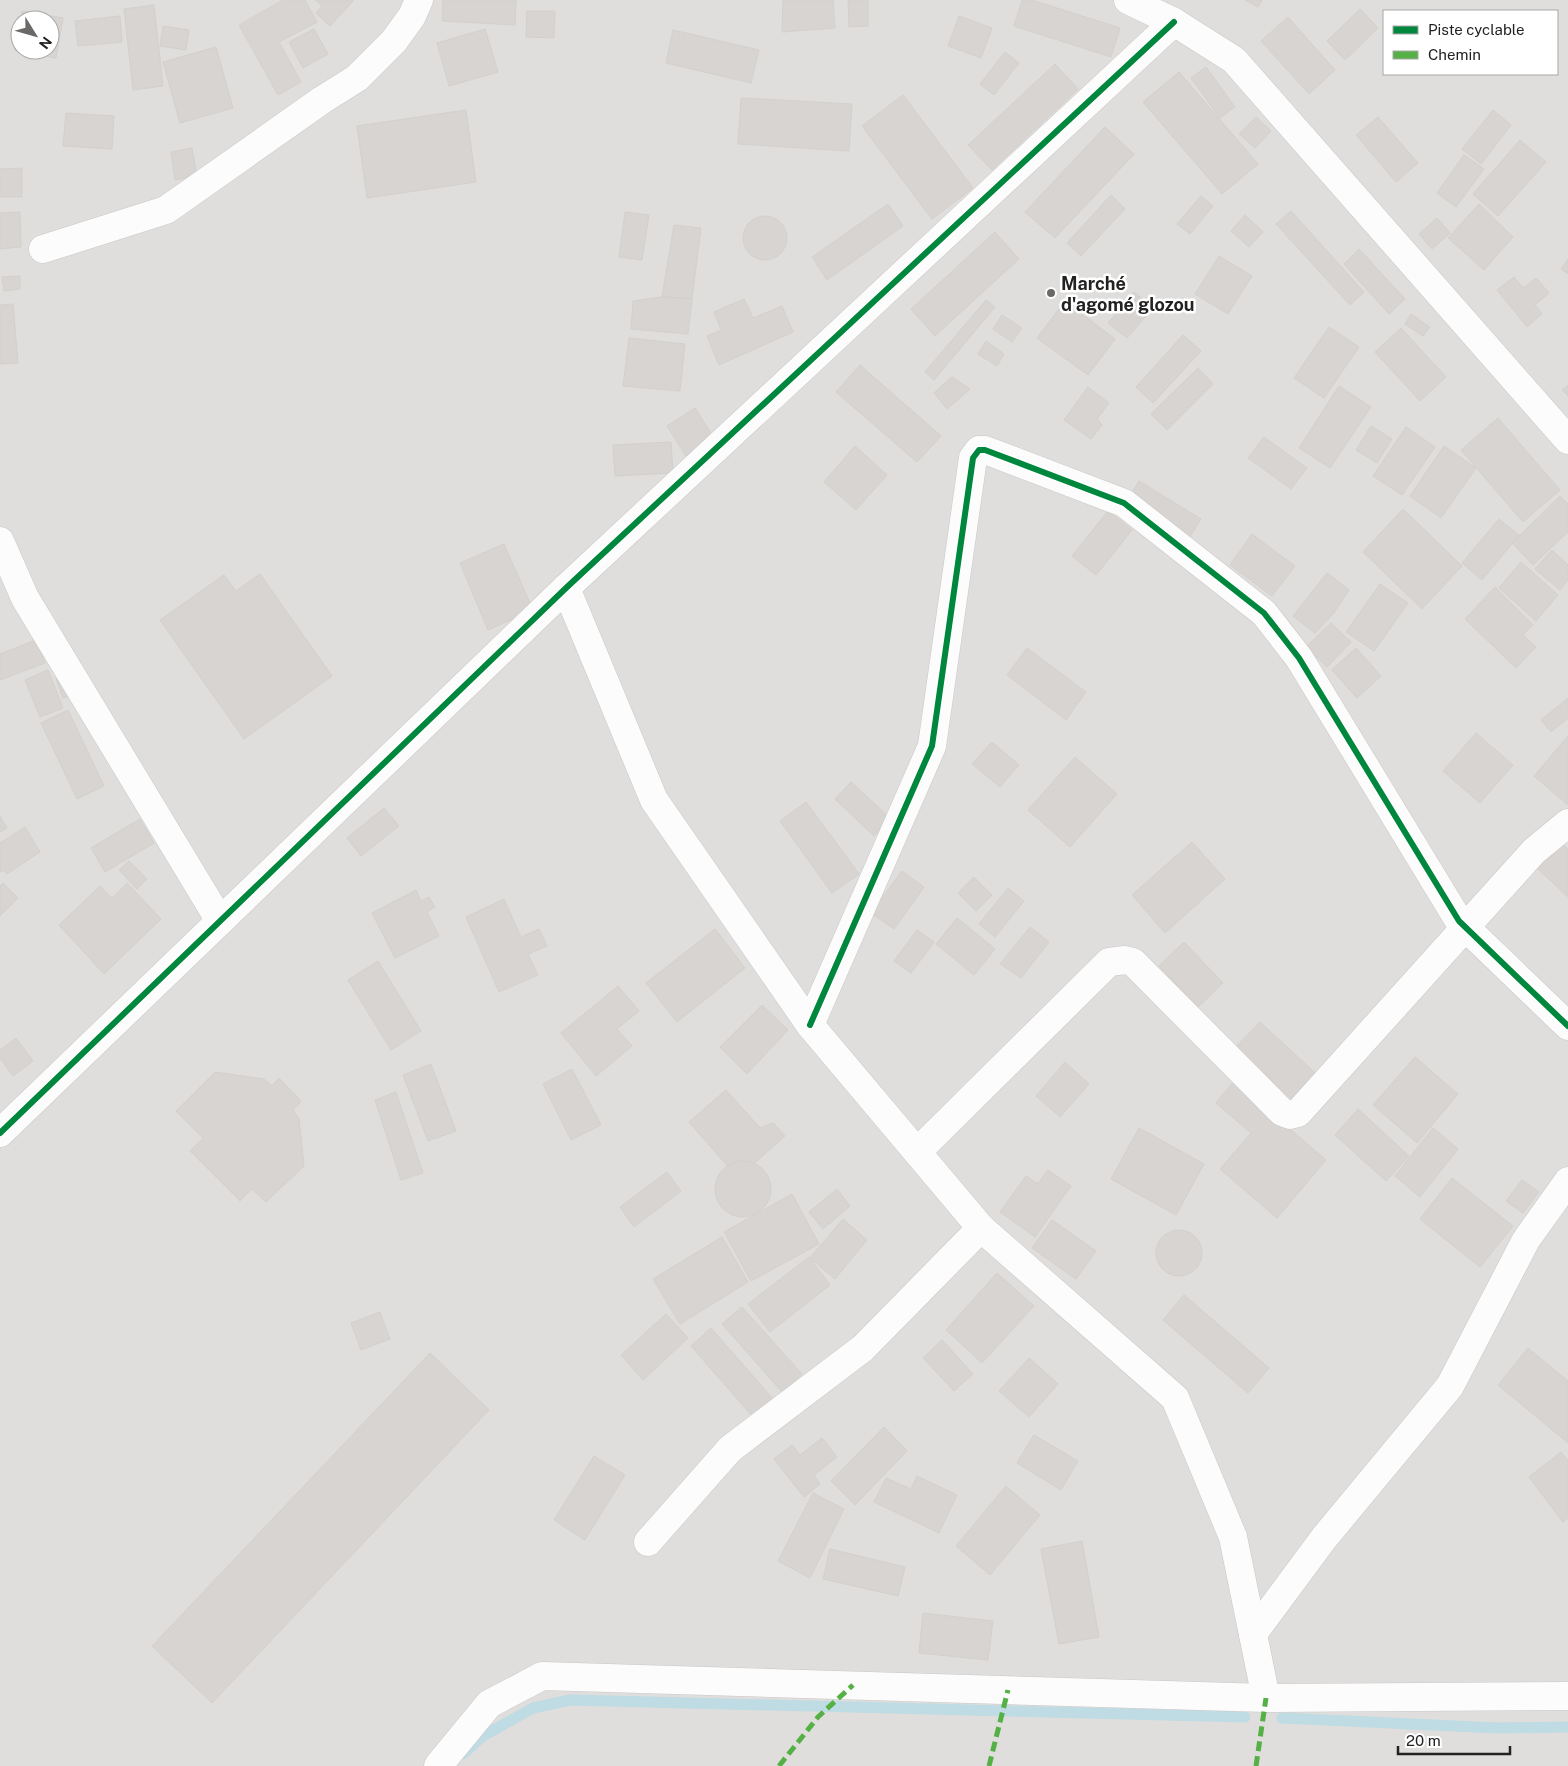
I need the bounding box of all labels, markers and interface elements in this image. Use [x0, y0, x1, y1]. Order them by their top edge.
north arrow [10, 10, 60, 60]
legend [1383, 10, 1558, 75]
text: Piste cyclable [1428, 21, 1525, 38]
text: N [36, 34, 55, 52]
text: Chemin [1428, 46, 1481, 63]
place label: Marché d'agomé glozou [1061, 273, 1195, 315]
marker: Marché d'agomé glozou [1045, 287, 1057, 299]
scale bar [1398, 1724, 1510, 1756]
text: 20 m [1406, 1732, 1441, 1749]

